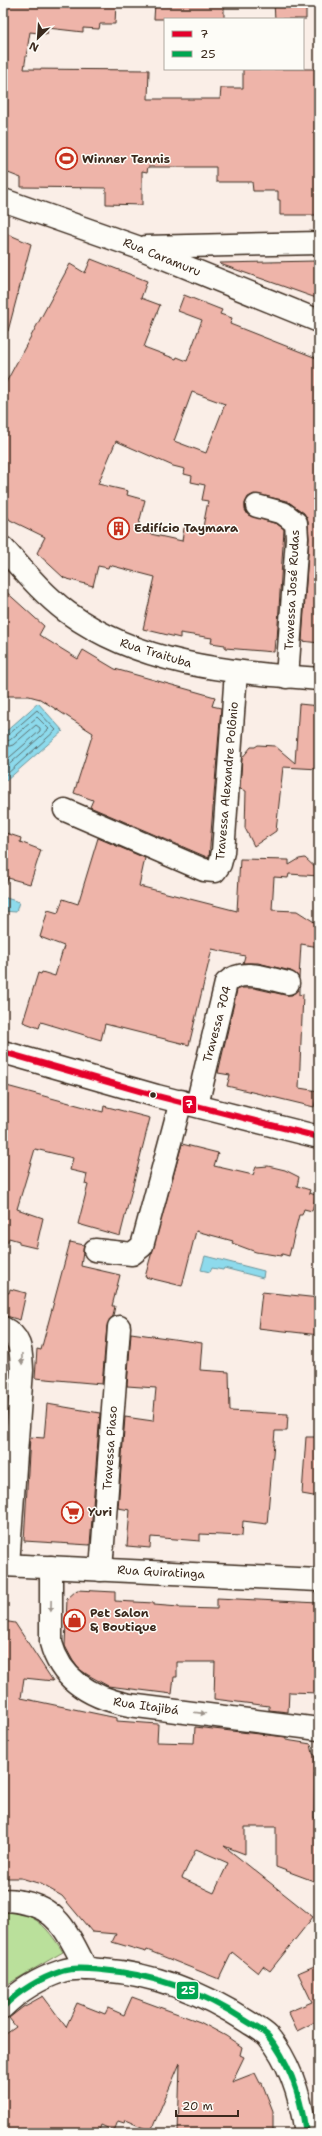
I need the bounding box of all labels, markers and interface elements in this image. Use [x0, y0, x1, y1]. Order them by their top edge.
north arrow [18, 18, 58, 58]
legend [164, 18, 304, 70]
text: 7 [200, 26, 208, 42]
text: N [27, 38, 41, 55]
text: 25 [200, 46, 216, 62]
sports icon: Winner Tennis [54, 146, 80, 172]
place label: Winner Tennis [82, 151, 170, 167]
street label: Rua Caramuru [121, 234, 203, 280]
building icon: Edifício Taymara [106, 515, 132, 541]
place label: Edifício Taymara [134, 520, 239, 536]
street label: Travessa José Rudas [281, 529, 303, 651]
street label: Rua Traituba [118, 634, 195, 672]
street label: Travessa Alexandre Polônio [212, 701, 242, 861]
street label: Travessa 704 [199, 984, 235, 1064]
unlabelled marker [148, 1090, 158, 1100]
line badge: 7 [182, 1095, 197, 1114]
text: 7 [185, 1097, 193, 1112]
one-way arrow [18, 1353, 25, 1365]
street label: Travessa Piaso [99, 1405, 121, 1491]
supermarket icon: Yuri [60, 1499, 86, 1525]
place label: Yuri [88, 1504, 112, 1520]
street label: Rua Guiratinga [117, 1562, 206, 1582]
one-way arrow [48, 1600, 54, 1613]
place label: Pet Salon & Boutique [90, 1605, 157, 1635]
shop icon: Pet Salon & Boutique [61, 1607, 87, 1633]
street label: Rua Itajibá [112, 1693, 180, 1719]
one-way arrow [194, 1710, 206, 1716]
line badge: 25 [176, 1981, 199, 2000]
text: 25 [181, 1983, 195, 1998]
scale bar [176, 2092, 238, 2118]
text: 20 m [182, 2098, 213, 2114]

